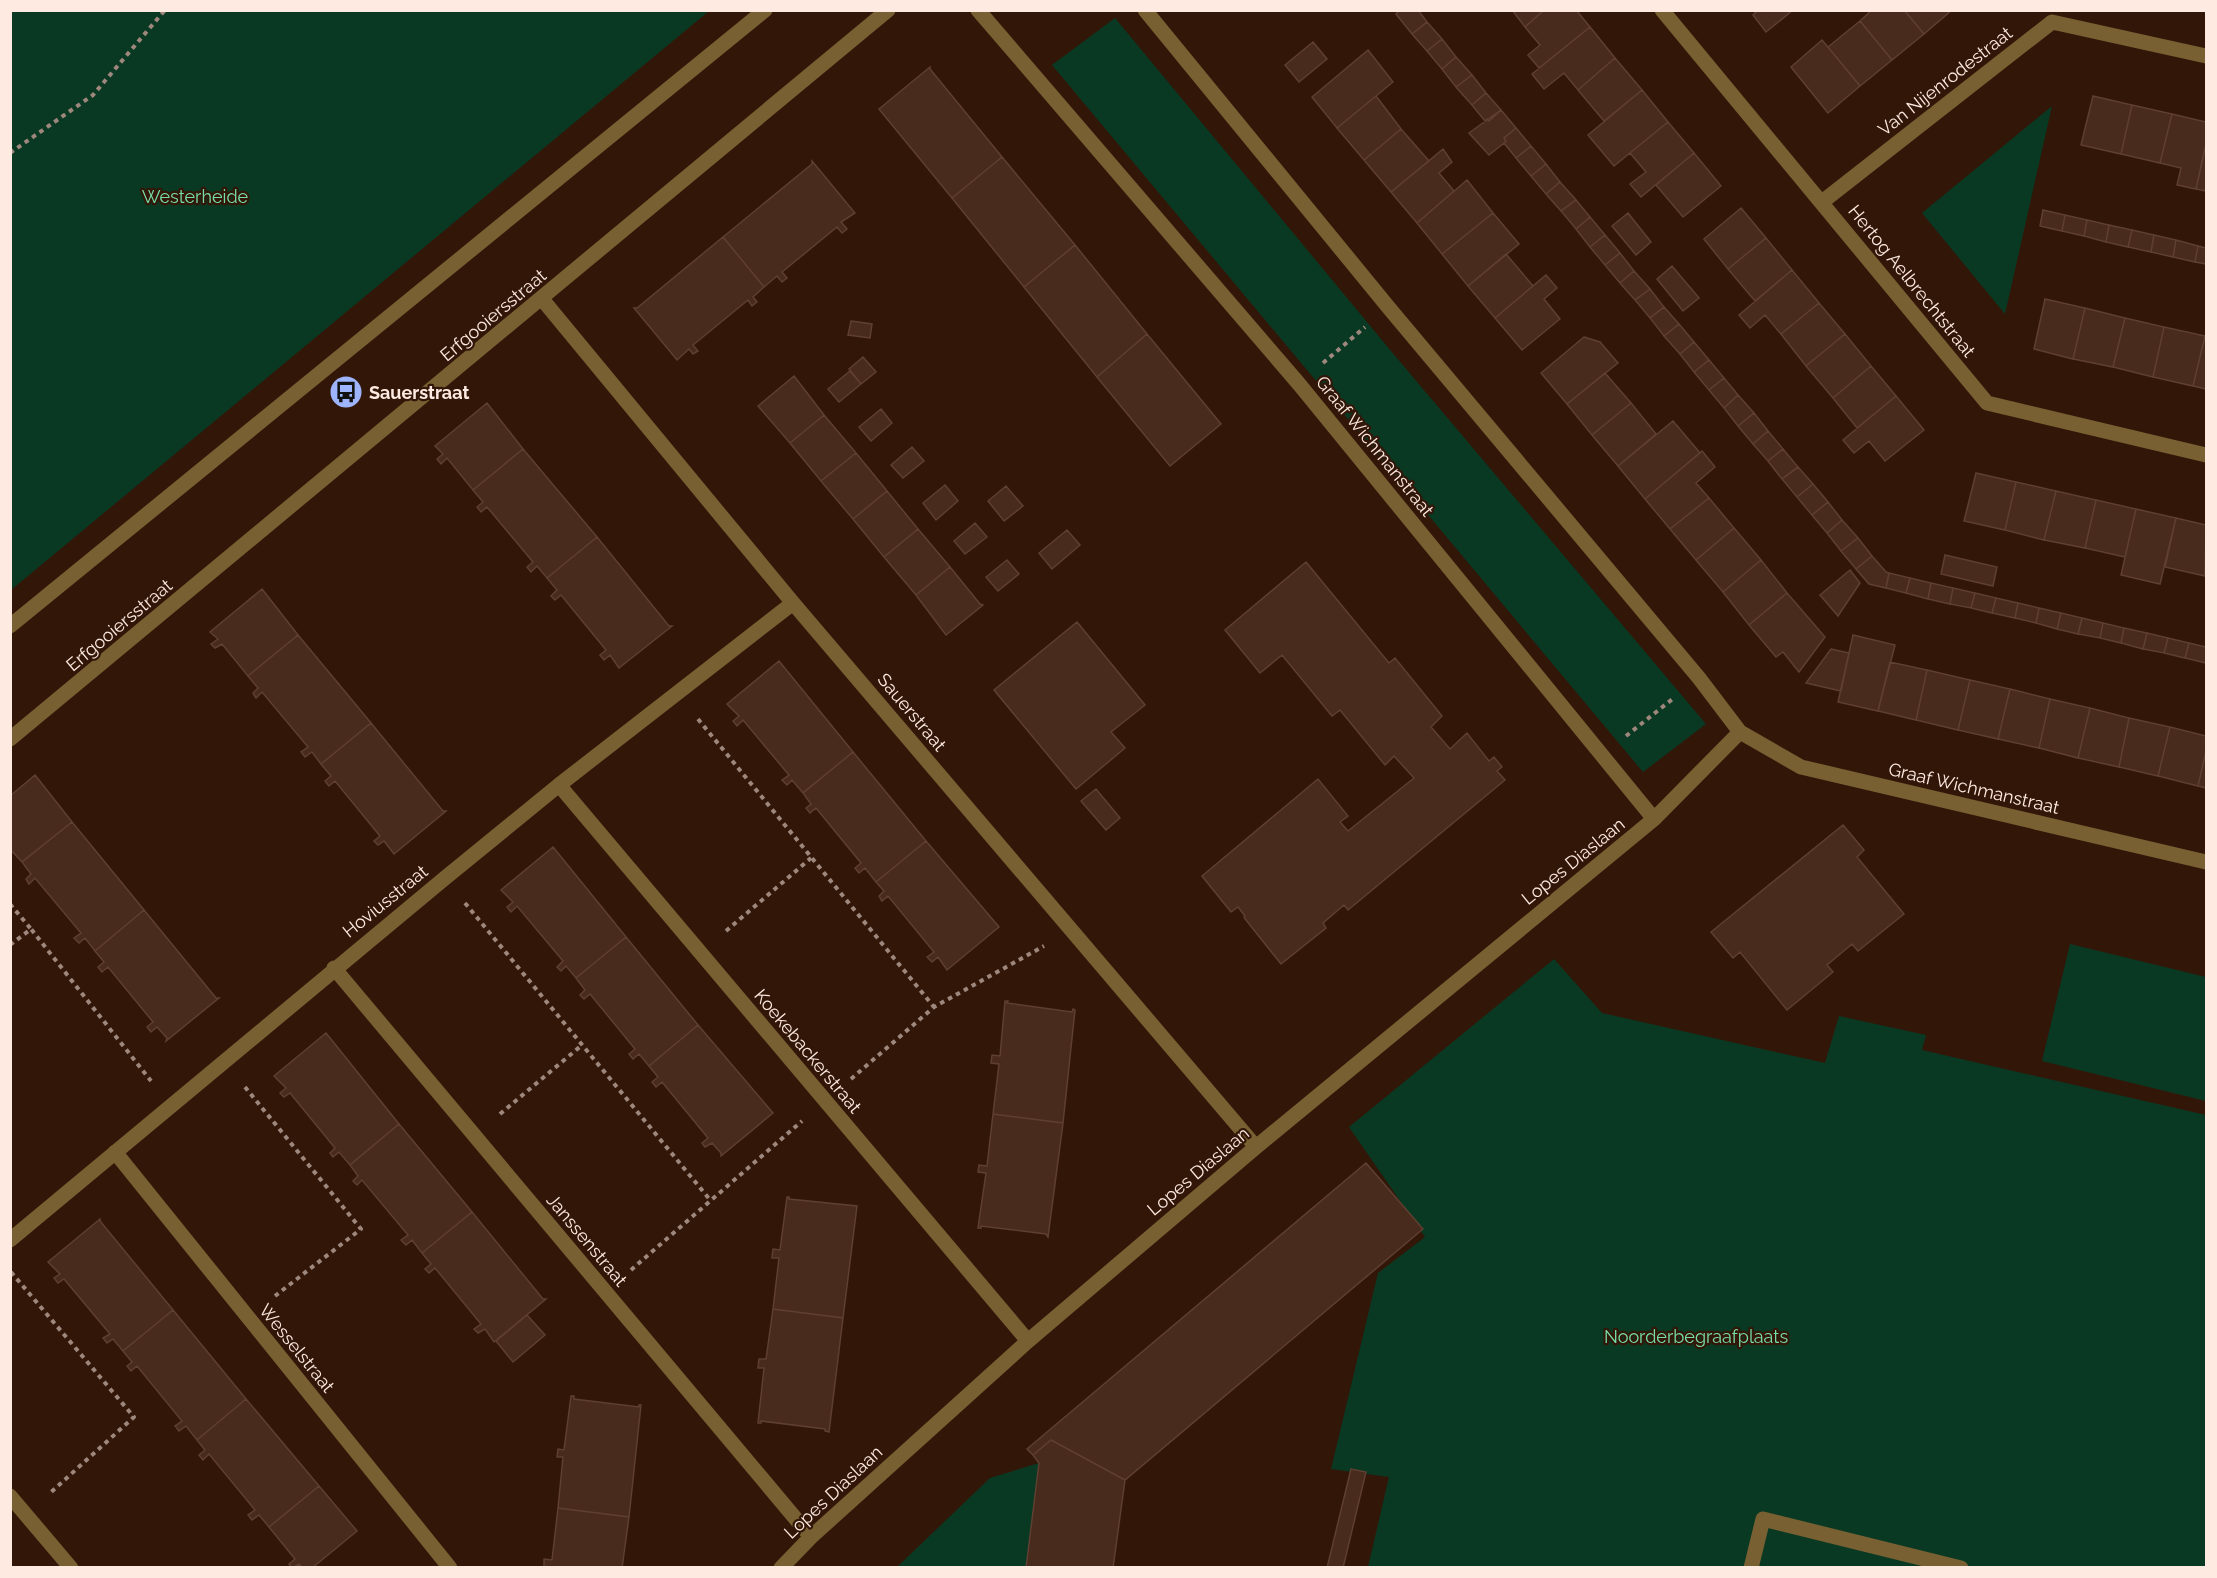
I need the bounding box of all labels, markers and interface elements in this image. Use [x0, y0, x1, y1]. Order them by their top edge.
street label: Van Nijenrodestraat [1874, 22, 2016, 140]
park label: Westerheide [142, 186, 249, 207]
street label: Hertog Aelbrechtstraat [1844, 201, 1980, 361]
street label: Erfgooiersstraat [436, 265, 550, 365]
street label: Graaf Wichmanstraat [1312, 371, 1438, 521]
bus stop icon: Sauerstraat [328, 374, 364, 410]
place label: Sauerstraat [369, 382, 469, 403]
street label: Erfgooiersstraat [62, 575, 176, 675]
street label: Sauerstraat [873, 669, 951, 755]
street label: Graaf Wichmanstraat [1886, 758, 2062, 818]
street label: Lopes Diaslaan [1517, 813, 1629, 909]
street label: Hoviusstraat [338, 860, 432, 942]
street label: Koekebackerstraat [750, 985, 866, 1117]
street label: Lopes Diaslaan [1143, 1122, 1253, 1220]
street label: Janssenstraat [542, 1190, 632, 1290]
street label: Wesselstraat [255, 1300, 339, 1396]
park label: Noorderbegraafplaats [1604, 1326, 1788, 1347]
street label: Lopes Diaslaan [780, 1441, 886, 1543]

